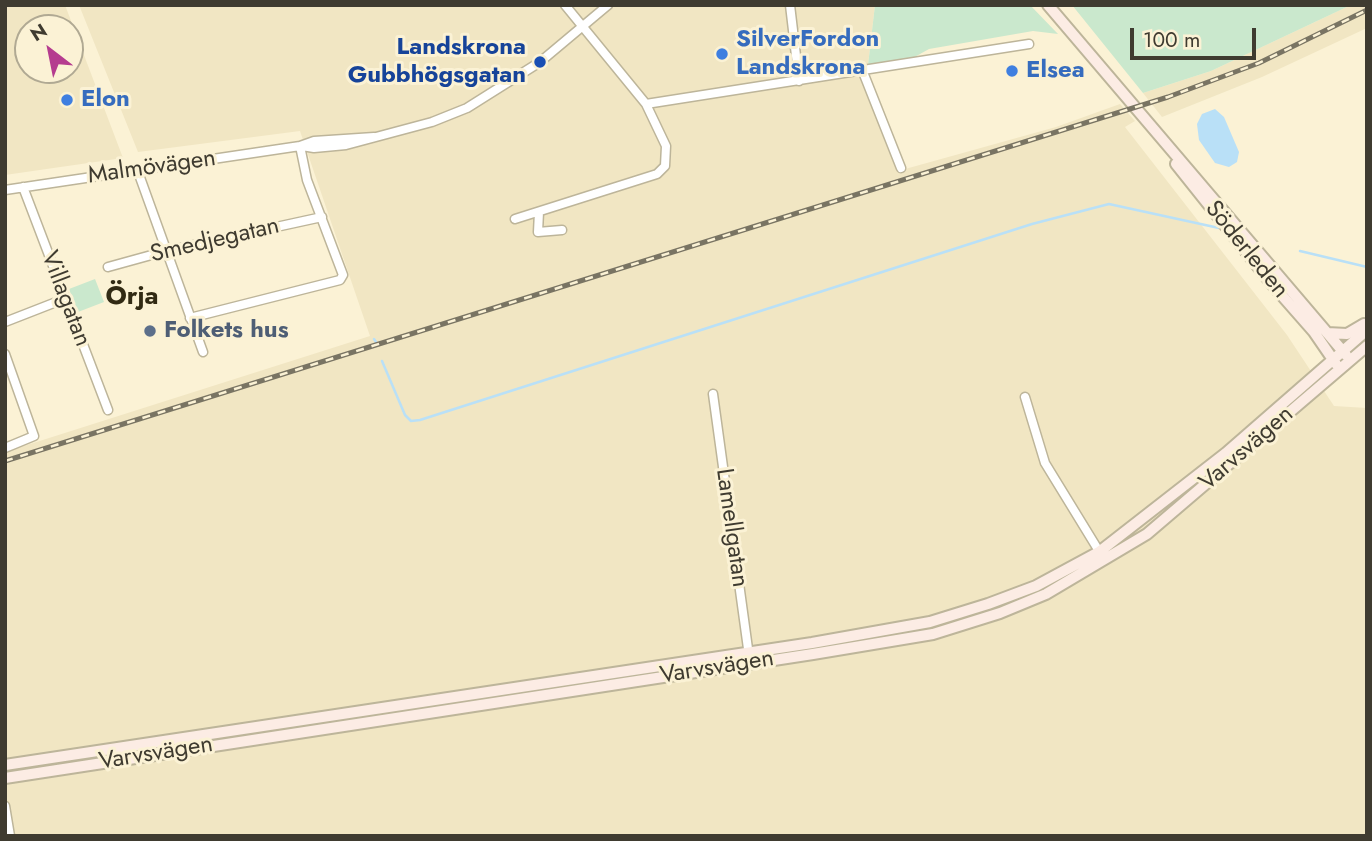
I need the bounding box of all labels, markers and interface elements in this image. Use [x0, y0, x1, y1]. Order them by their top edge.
north arrow [14, 14, 84, 84]
scale bar [1134, 14, 1260, 58]
text: N [25, 17, 52, 48]
text: 100 m [1143, 25, 1200, 55]
place label: SilverFordon Landskrona [736, 26, 879, 82]
place label: Landskrona Gubbhögsgatan [348, 34, 526, 90]
marker: SilverFordon Landskrona [714, 46, 730, 62]
marker: Landskrona Gubbhögsgatan [532, 54, 548, 70]
place label: Elsea [1026, 57, 1085, 85]
marker: Elsea [1004, 63, 1020, 79]
place label: Elon [81, 86, 130, 114]
marker: Elon [59, 92, 75, 108]
street label: Malmövägen [86, 145, 218, 191]
street label: Söderleden [1198, 195, 1294, 305]
street label: Smedjegatan [148, 212, 282, 270]
street label: Villagatan [34, 247, 96, 351]
district label: Örja [105, 282, 159, 314]
place label: Folkets hus [164, 317, 289, 345]
marker: Folkets hus [142, 323, 158, 339]
street label: Varvsvägen [1194, 400, 1300, 498]
street label: Lamellgatan [708, 467, 754, 589]
street label: Varvsvägen [658, 645, 776, 691]
street label: Varvsvägen [97, 731, 215, 777]

